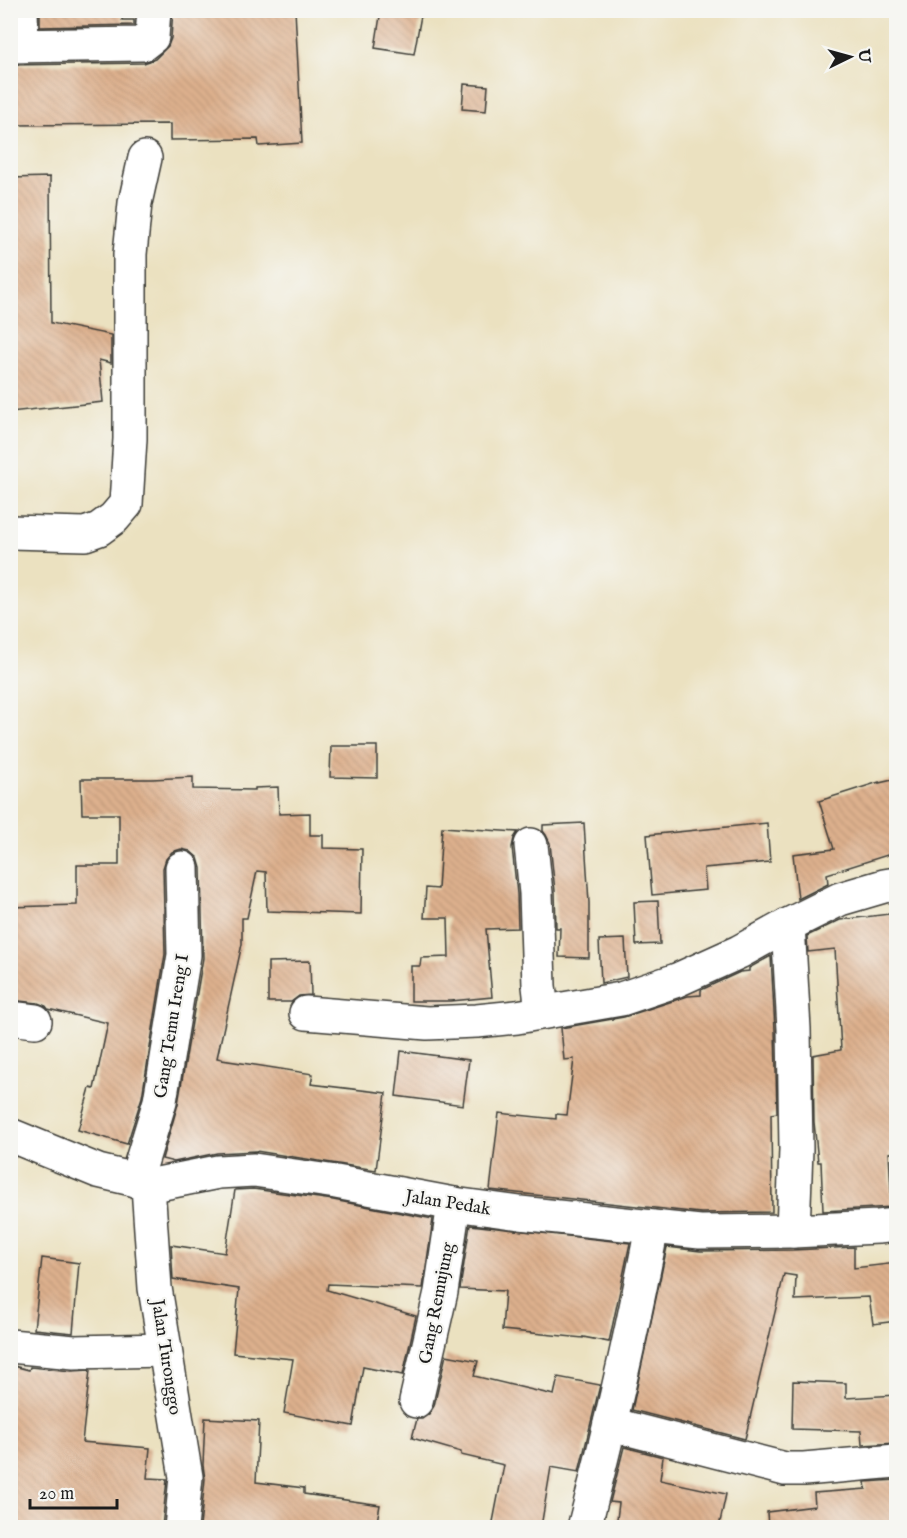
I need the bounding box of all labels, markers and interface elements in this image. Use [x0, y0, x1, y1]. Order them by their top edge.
north arrow [820, 27, 880, 87]
text: U [852, 47, 874, 64]
street label: Gang Temu Ireng I [150, 952, 195, 1100]
street label: Jalan Pedak [401, 1185, 493, 1222]
street label: Gang Remujung [414, 1240, 461, 1366]
street label: Jalan Turonggo [145, 1296, 186, 1417]
scale bar [30, 1472, 117, 1510]
text: 20 m [39, 1483, 74, 1506]

